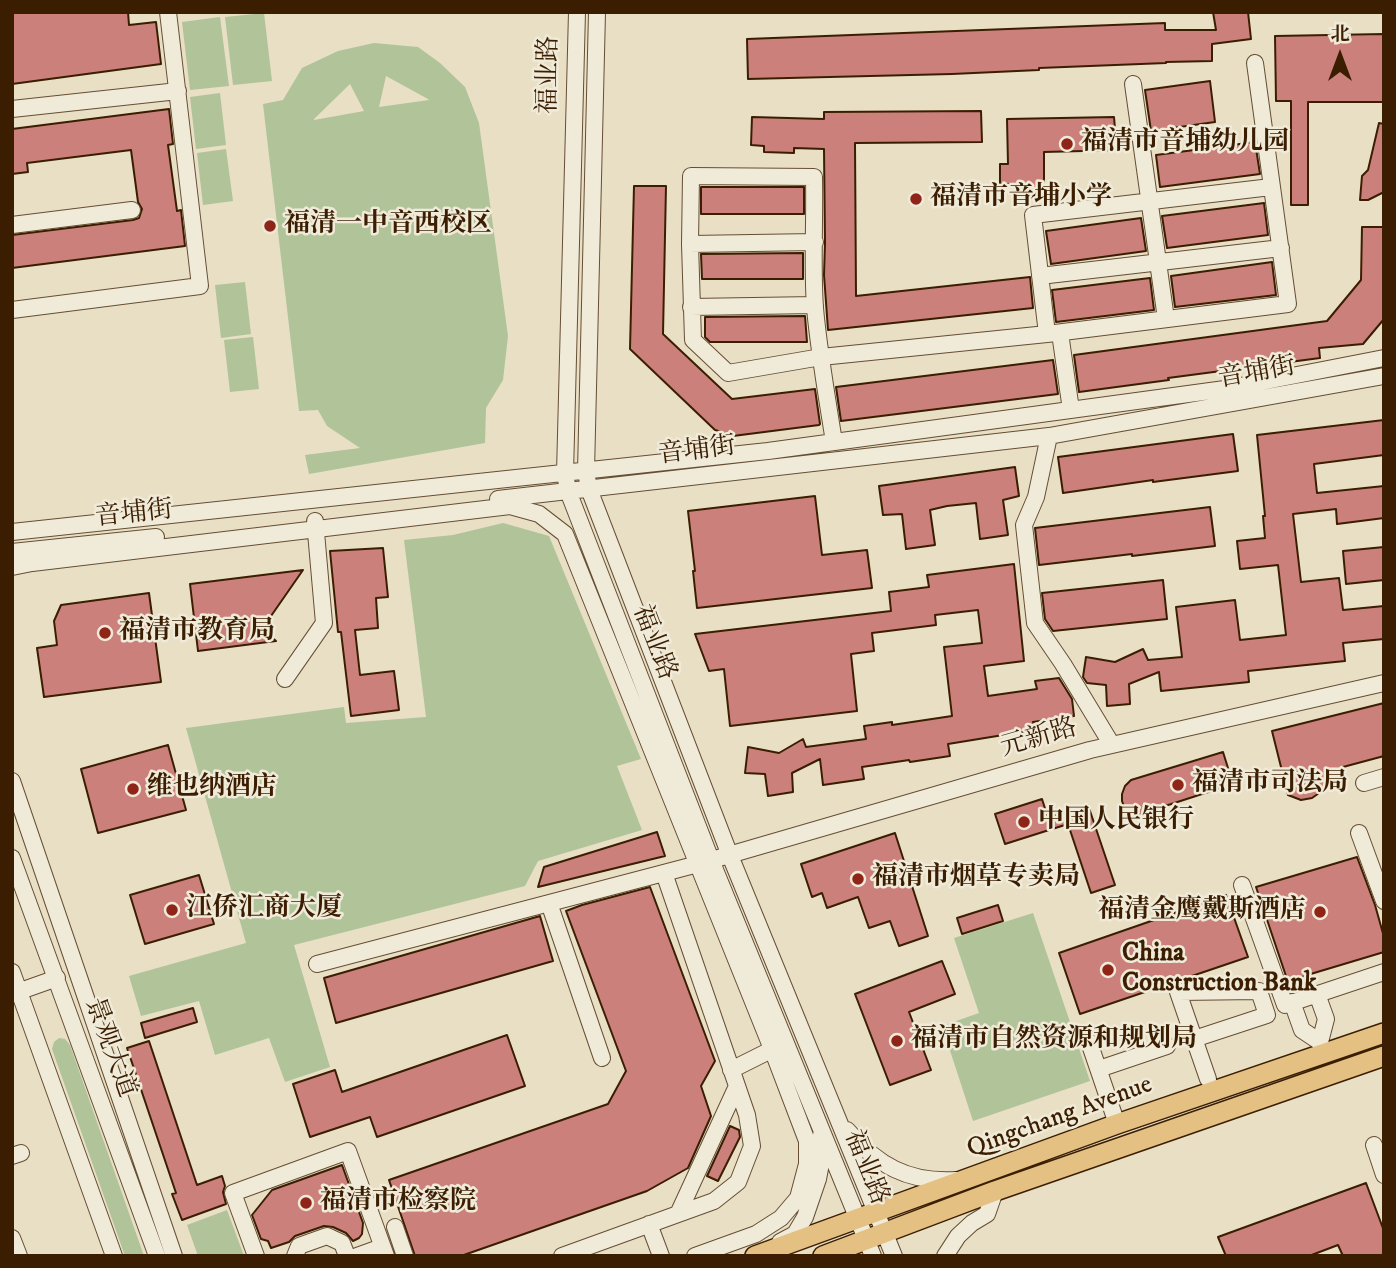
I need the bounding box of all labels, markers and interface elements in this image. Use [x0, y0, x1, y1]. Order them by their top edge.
north arrow [1305, 21, 1375, 91]
text: 北 [1330, 23, 1350, 46]
street label: 福业路 [534, 36, 566, 114]
place label: 福清市音埔幼儿园 [1081, 128, 1289, 160]
marker: 福清市音埔幼儿园 [1059, 136, 1075, 152]
place label: 福清市音埔小学 [930, 183, 1112, 215]
marker: 福清市音埔小学 [908, 191, 924, 207]
place label: 福清一中音西校区 [284, 210, 492, 242]
marker: 福清一中音西校区 [262, 218, 278, 234]
street label: 音埔街 [1216, 352, 1298, 396]
street label: 音埔街 [656, 432, 738, 472]
street label: 音埔街 [94, 495, 174, 535]
street label: 福业路 [624, 601, 682, 685]
place label: 福清市教育局 [119, 617, 275, 649]
marker: 福清市教育局 [97, 625, 113, 641]
street label: 元新路 [997, 713, 1081, 765]
place label: 福清市司法局 [1192, 769, 1348, 801]
place label: 维也纳酒店 [147, 773, 277, 805]
marker: 福清市司法局 [1170, 777, 1186, 793]
marker: 维也纳酒店 [125, 781, 141, 797]
place label: 中国人民银行 [1038, 806, 1194, 838]
marker: 中国人民银行 [1016, 814, 1032, 830]
place label: 福清市烟草专卖局 [872, 863, 1080, 895]
marker: 福清市烟草专卖局 [850, 871, 866, 887]
place label: 江侨汇商大厦 [186, 894, 342, 926]
place label: 福清金鹰戴斯酒店 [1098, 896, 1306, 928]
marker: 江侨汇商大厦 [164, 902, 180, 918]
marker: 福清金鹰戴斯酒店 [1312, 904, 1328, 920]
place label: China Construction Bank [1122, 939, 1317, 1000]
marker: China Construction Bank [1100, 962, 1116, 978]
street label: 景观大道 [77, 994, 141, 1102]
place label: 福清市自然资源和规划局 [911, 1025, 1197, 1057]
marker: 福清市自然资源和规划局 [889, 1033, 905, 1049]
street label: Qingchang Avenue [963, 1070, 1157, 1166]
street label: 福业路 [836, 1126, 894, 1210]
place label: 福清市检察院 [320, 1187, 476, 1219]
marker: 福清市检察院 [298, 1195, 314, 1211]

